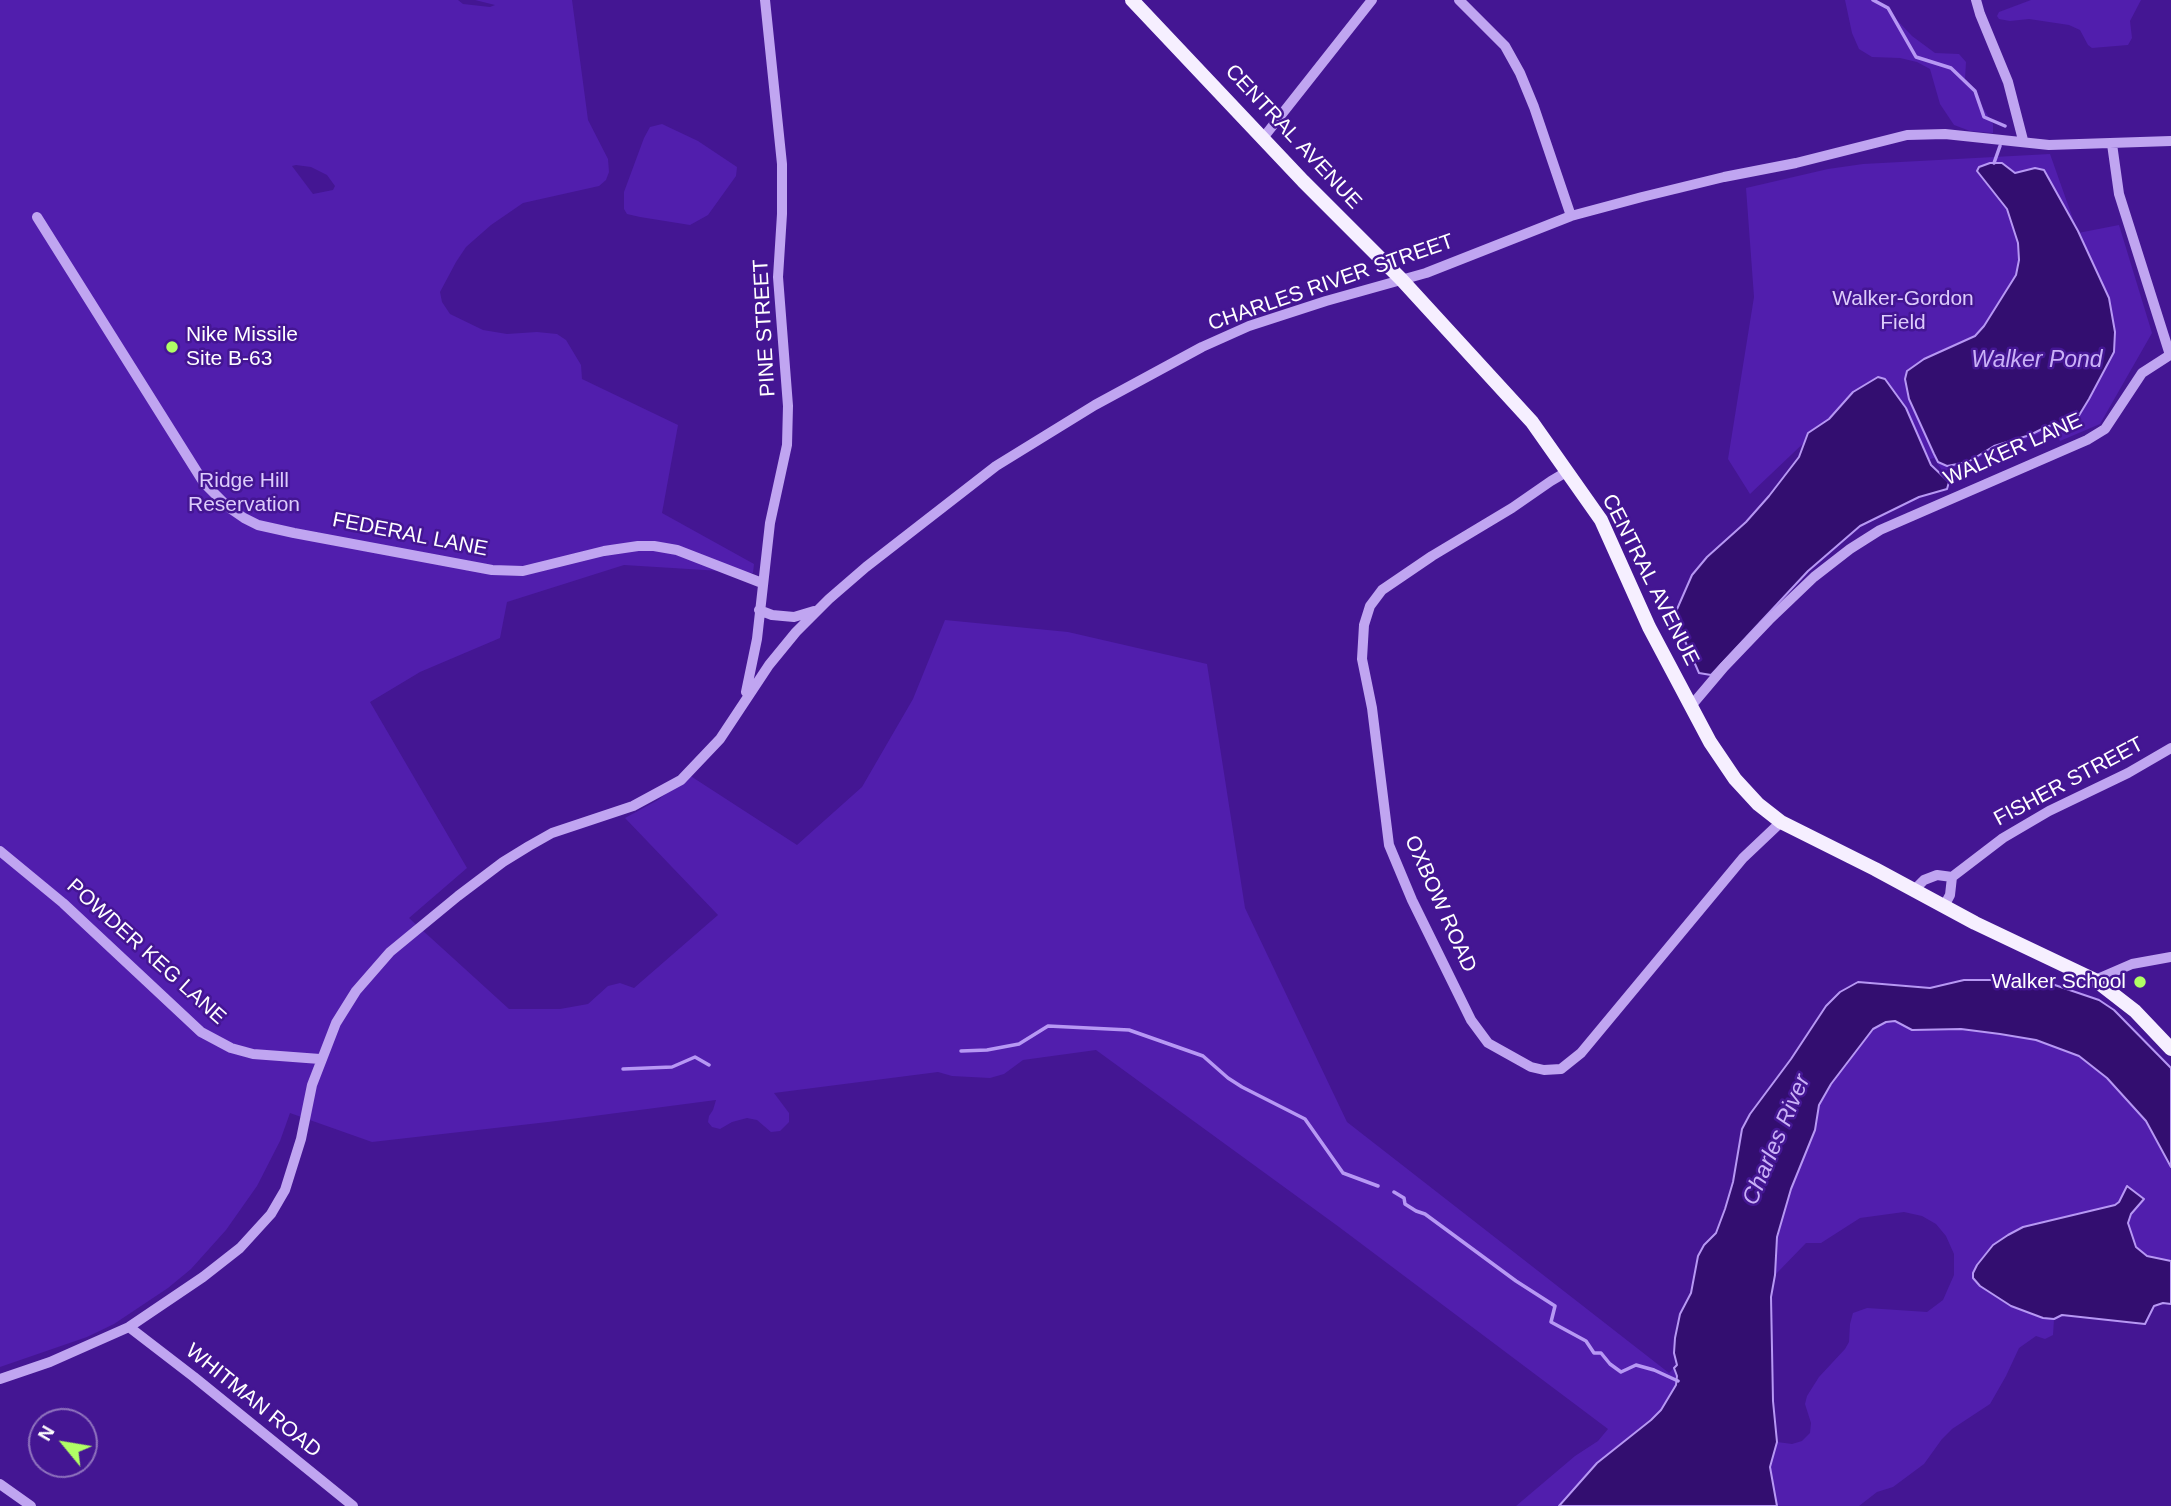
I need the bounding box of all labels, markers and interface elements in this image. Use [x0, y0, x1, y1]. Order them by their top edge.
street label: CENTRAL AVENUE [1219, 59, 1367, 215]
street label: CHARLES RIVER STREET [1205, 229, 1457, 337]
street label: PINE STREET [749, 259, 781, 397]
park label: Walker-Gordon Field [1832, 286, 1974, 336]
place label: Nike Missile Site B-63 [186, 322, 298, 372]
marker: Nike Missile Site B-63 [164, 339, 180, 355]
water label: Walker Pond [1971, 347, 2103, 375]
street label: WALKER LANE [1940, 408, 2086, 492]
park label: Ridge Hill Reservation [188, 468, 300, 518]
street label: CENTRAL AVENUE [1596, 490, 1704, 670]
street label: FEDERAL LANE [330, 508, 490, 562]
street label: FISHER STREET [1990, 732, 2148, 832]
street label: OXBOW ROAD [1399, 832, 1481, 976]
street label: POWDER KEG LANE [61, 874, 231, 1030]
place label: Walker School [1991, 969, 2126, 995]
marker: Walker School [2132, 974, 2148, 990]
water label: Charles River [1737, 1070, 1817, 1210]
street label: WHITMAN ROAD [180, 1339, 326, 1463]
north arrow [28, 1408, 98, 1478]
text: N [34, 1422, 59, 1444]

